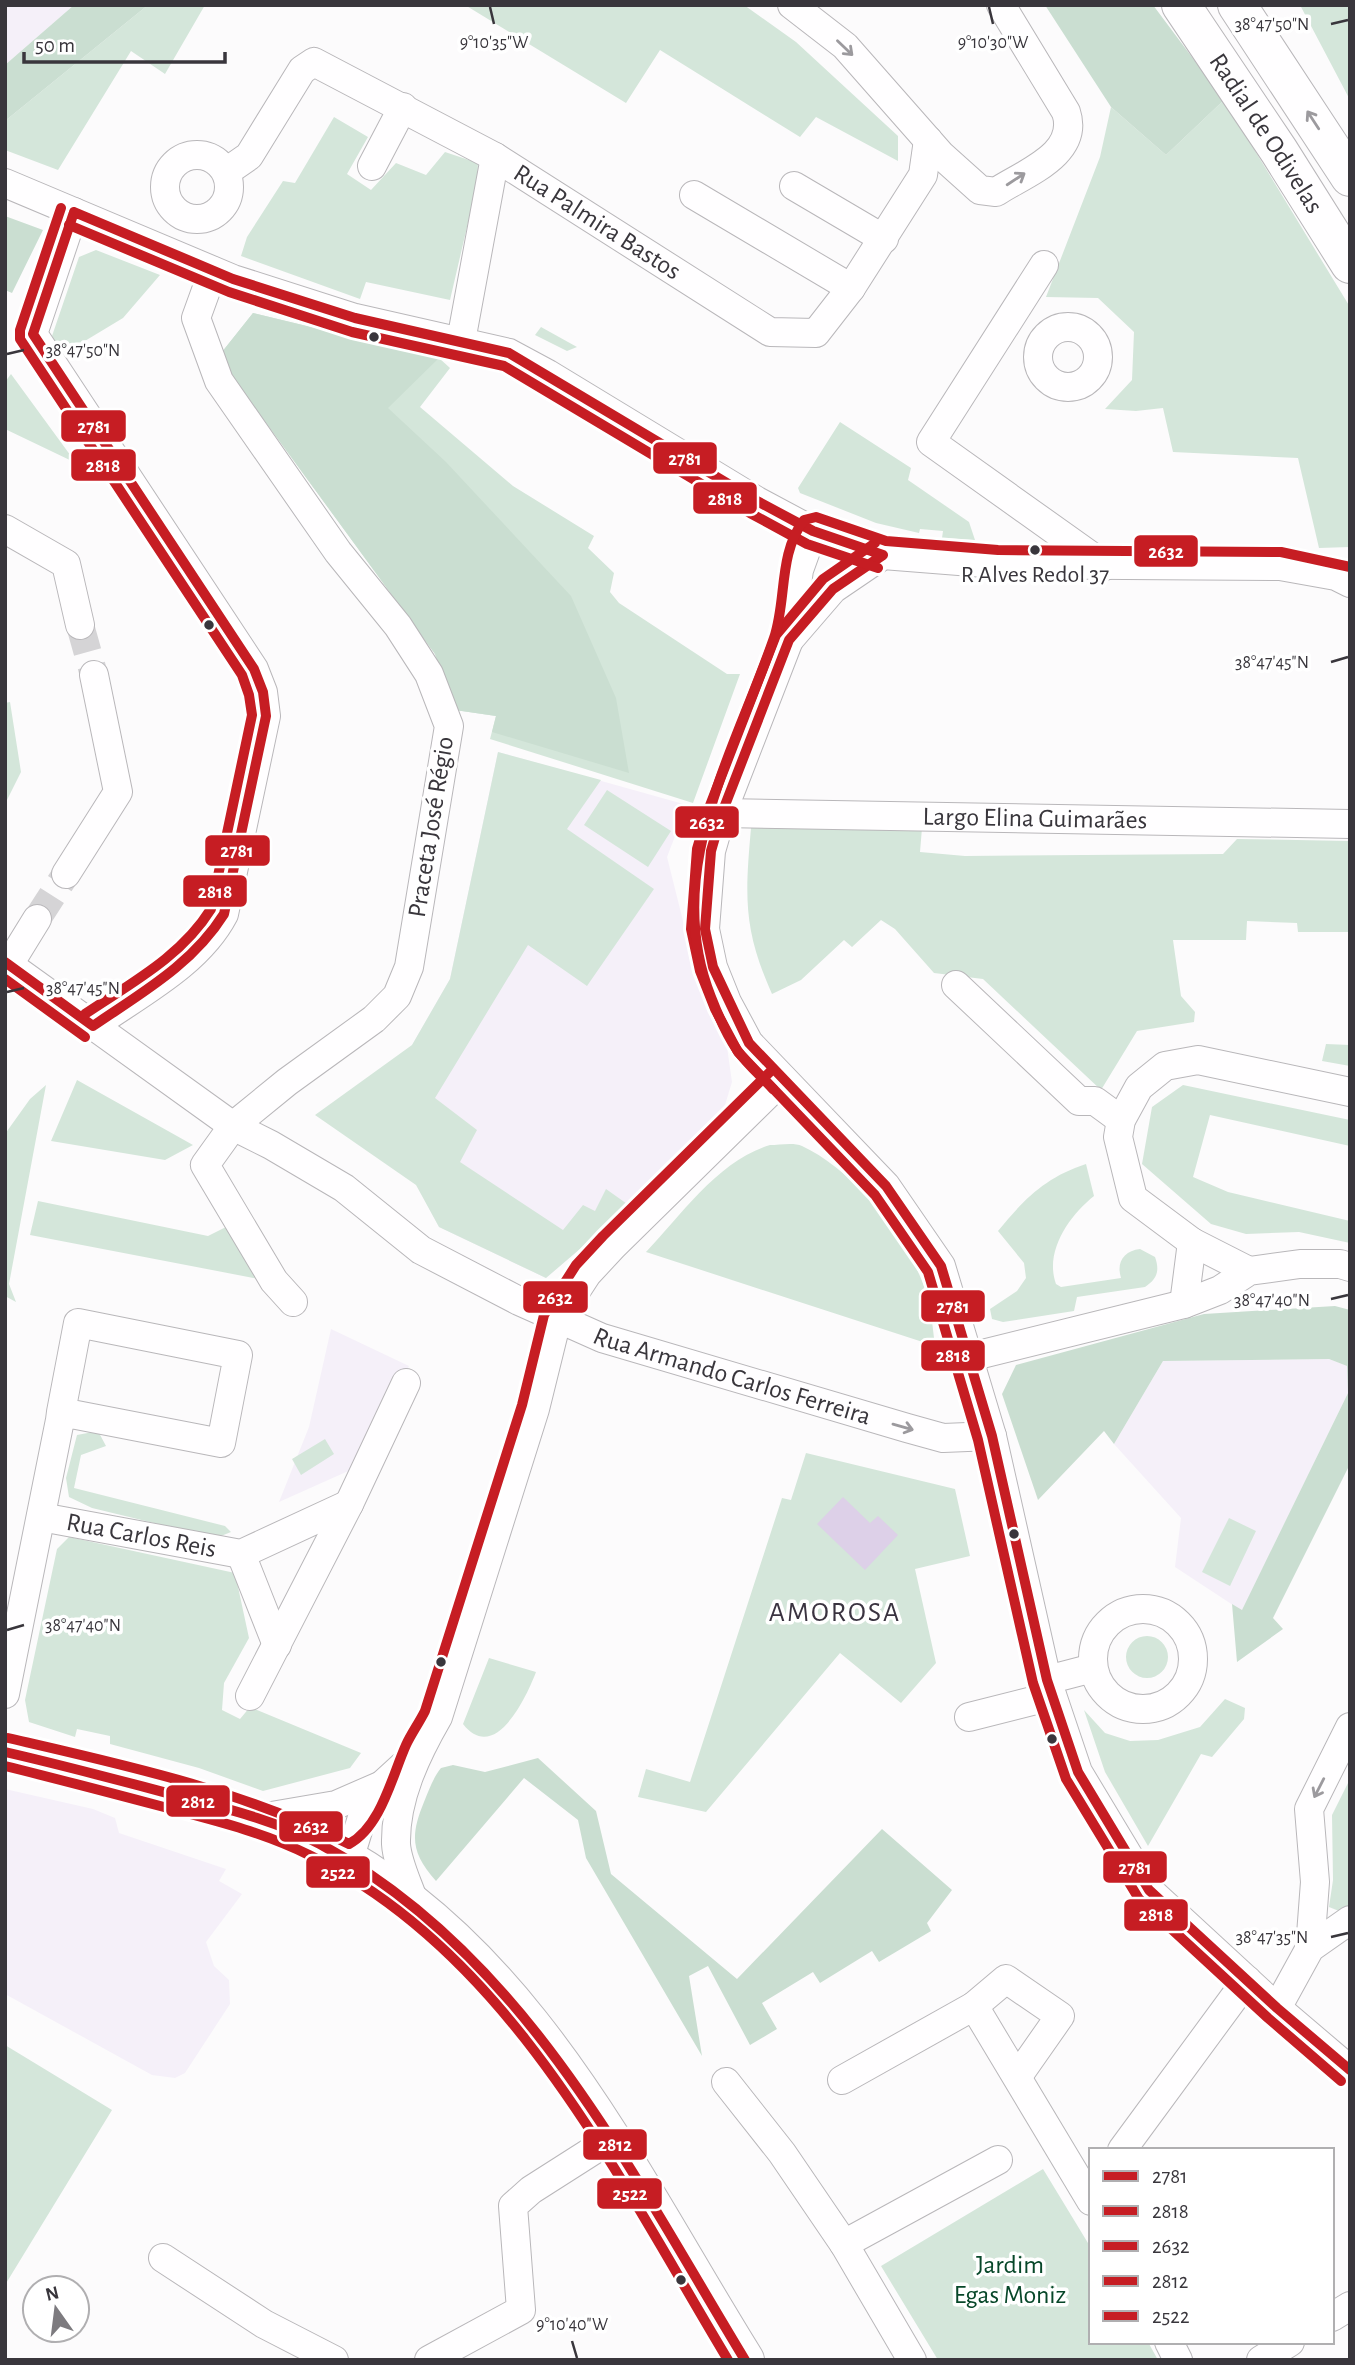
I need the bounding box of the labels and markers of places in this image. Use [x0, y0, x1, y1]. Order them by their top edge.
unlabelled marker [367, 330, 381, 344]
marker: R Alves Redol 37 [1028, 543, 1042, 557]
place label: R Alves Redol 37 [961, 563, 1109, 587]
unlabelled marker [202, 618, 216, 632]
unlabelled marker [1007, 1527, 1021, 1541]
unlabelled marker [434, 1655, 448, 1669]
unlabelled marker [1045, 1732, 1059, 1746]
unlabelled marker [674, 2273, 688, 2287]

